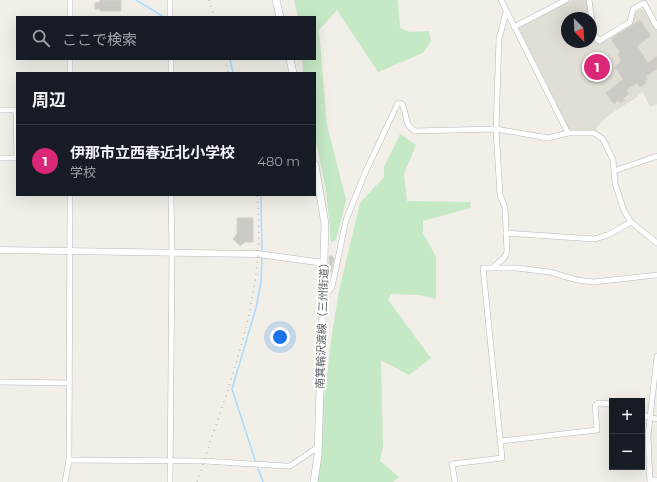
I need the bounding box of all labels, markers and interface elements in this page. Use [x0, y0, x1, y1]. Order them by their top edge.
north arrow [561, 12, 597, 48]
search box [16, 16, 316, 60]
icon: search [30, 27, 52, 49]
text: ここで検索 [62, 30, 137, 49]
pin: 1 [584, 52, 610, 82]
text: 周辺 [32, 90, 66, 110]
text: 伊那市立西春近北小学校 [70, 143, 235, 162]
text: 1 [42, 153, 48, 169]
text: 480 m [257, 153, 300, 169]
text: 学校 [70, 164, 96, 180]
street label: 南箕輪沢渡線（三州街道） [313, 257, 331, 389]
your location [270, 327, 290, 347]
map controls [609, 398, 645, 470]
button: + [609, 398, 645, 434]
button: − [609, 434, 645, 470]

